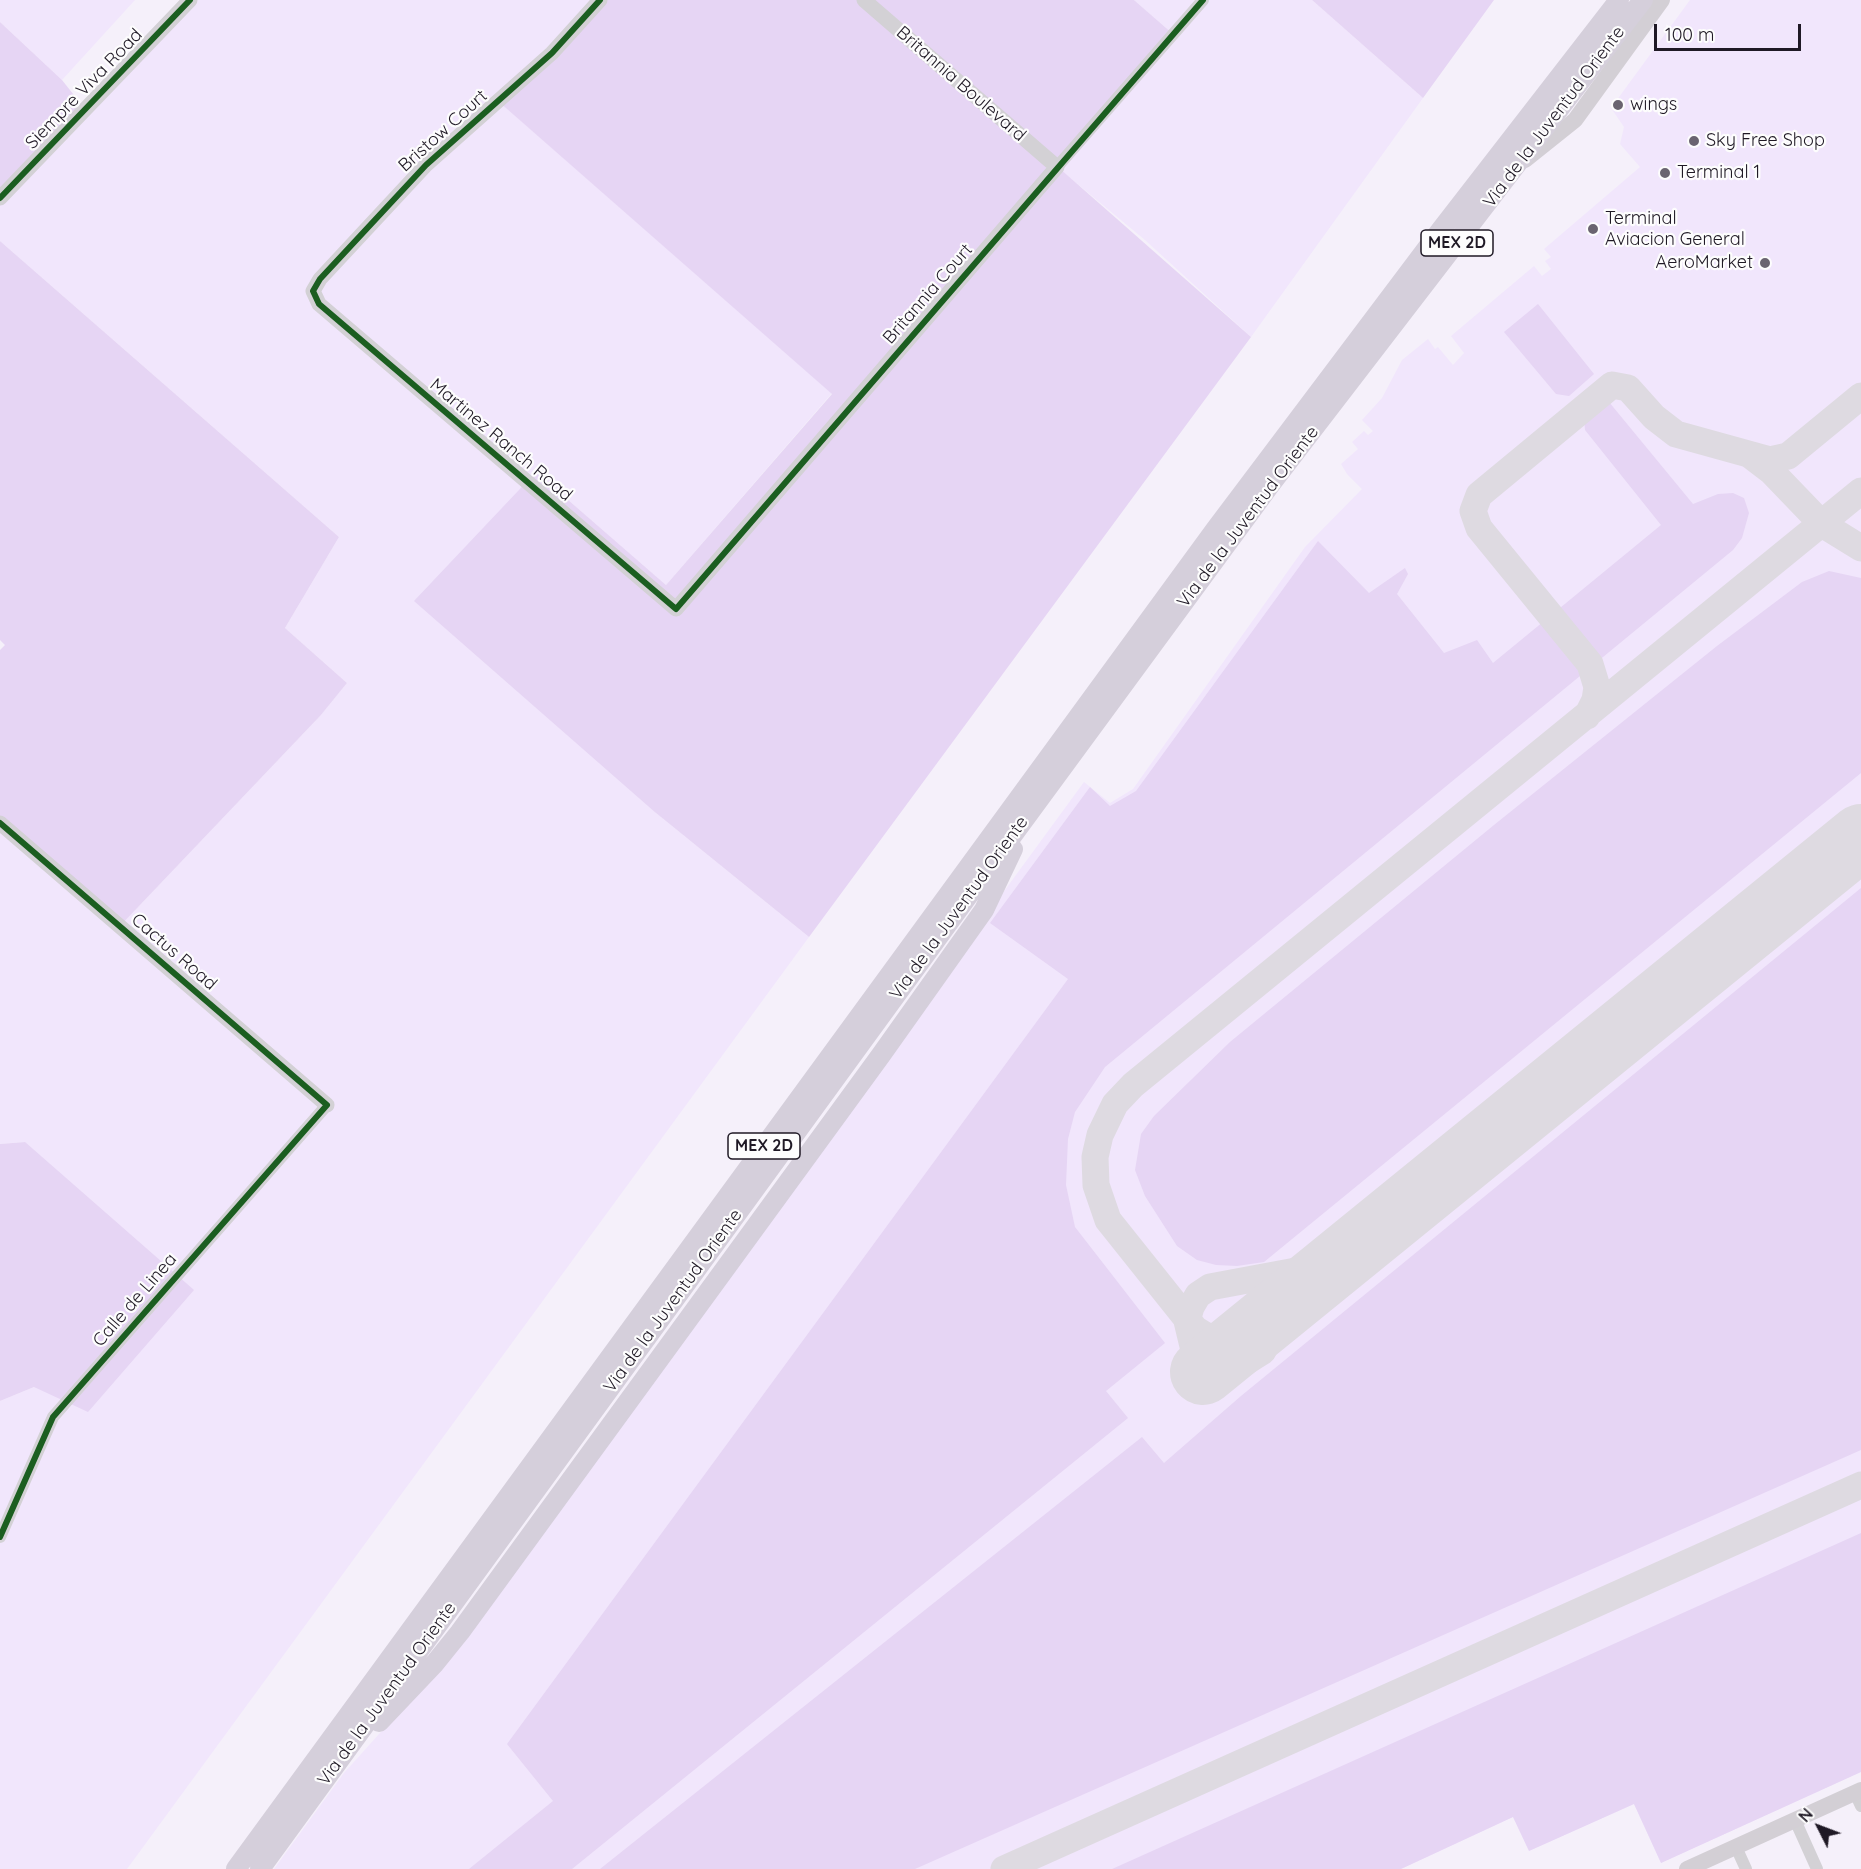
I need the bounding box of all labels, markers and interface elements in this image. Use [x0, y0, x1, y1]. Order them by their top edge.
scale bar [1657, 12, 1804, 50]
street label: Britannia Boulevard [892, 22, 1030, 146]
street label: Via de la Juventud Oriente [1479, 22, 1629, 212]
text: 100 m [1665, 23, 1714, 46]
street label: Siempre Viva Road [21, 24, 147, 154]
street label: Bristow Court [394, 85, 492, 177]
place label: wings [1630, 94, 1677, 116]
marker: wings [1611, 98, 1625, 112]
place label: Sky Free Shop [1706, 130, 1825, 152]
marker: Sky Free Shop [1687, 134, 1701, 148]
place label: Terminal 1 [1677, 162, 1760, 184]
marker: Terminal 1 [1658, 166, 1672, 180]
place label: Terminal Aviacion General [1605, 208, 1745, 250]
marker: Terminal Aviacion General [1586, 222, 1600, 236]
road number: MEX 2D [1421, 230, 1493, 256]
street label: Britannia Court [879, 239, 977, 349]
place label: AeroMarket [1656, 252, 1753, 274]
marker: AeroMarket [1758, 256, 1772, 270]
street label: Martinez Ranch Road [425, 374, 577, 506]
street label: Via de la Juventud Oriente [1173, 422, 1323, 612]
street label: Via de la Juventud Oriente [885, 812, 1033, 1004]
street label: Cactus Road [127, 909, 221, 995]
road number: MEX 2D [728, 1133, 800, 1159]
street label: Via de la Juventud Oriente [599, 1205, 747, 1397]
street label: Calle de Linea [89, 1249, 181, 1351]
street label: Via de la Juventud Oriente [313, 1598, 461, 1790]
north arrow [1789, 1797, 1849, 1857]
text: N [1794, 1804, 1817, 1826]

